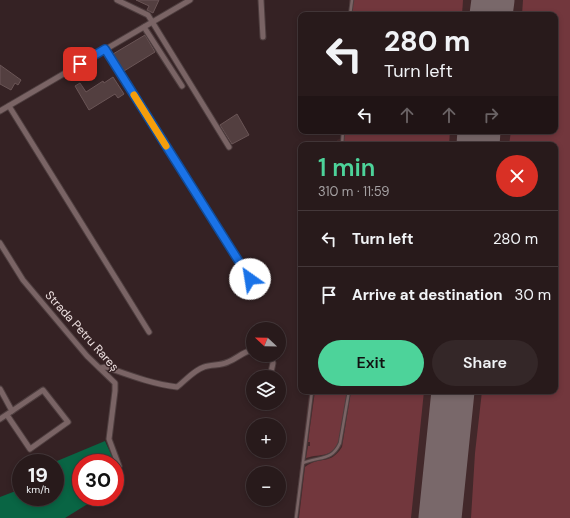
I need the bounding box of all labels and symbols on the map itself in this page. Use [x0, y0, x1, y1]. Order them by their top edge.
pin [63, 47, 97, 81]
position arrow [229, 258, 271, 300]
street label: Strada Petru Rareș [42, 287, 122, 375]
north arrow [246, 322, 286, 362]
speed limit sign: 30 [72, 454, 124, 506]

